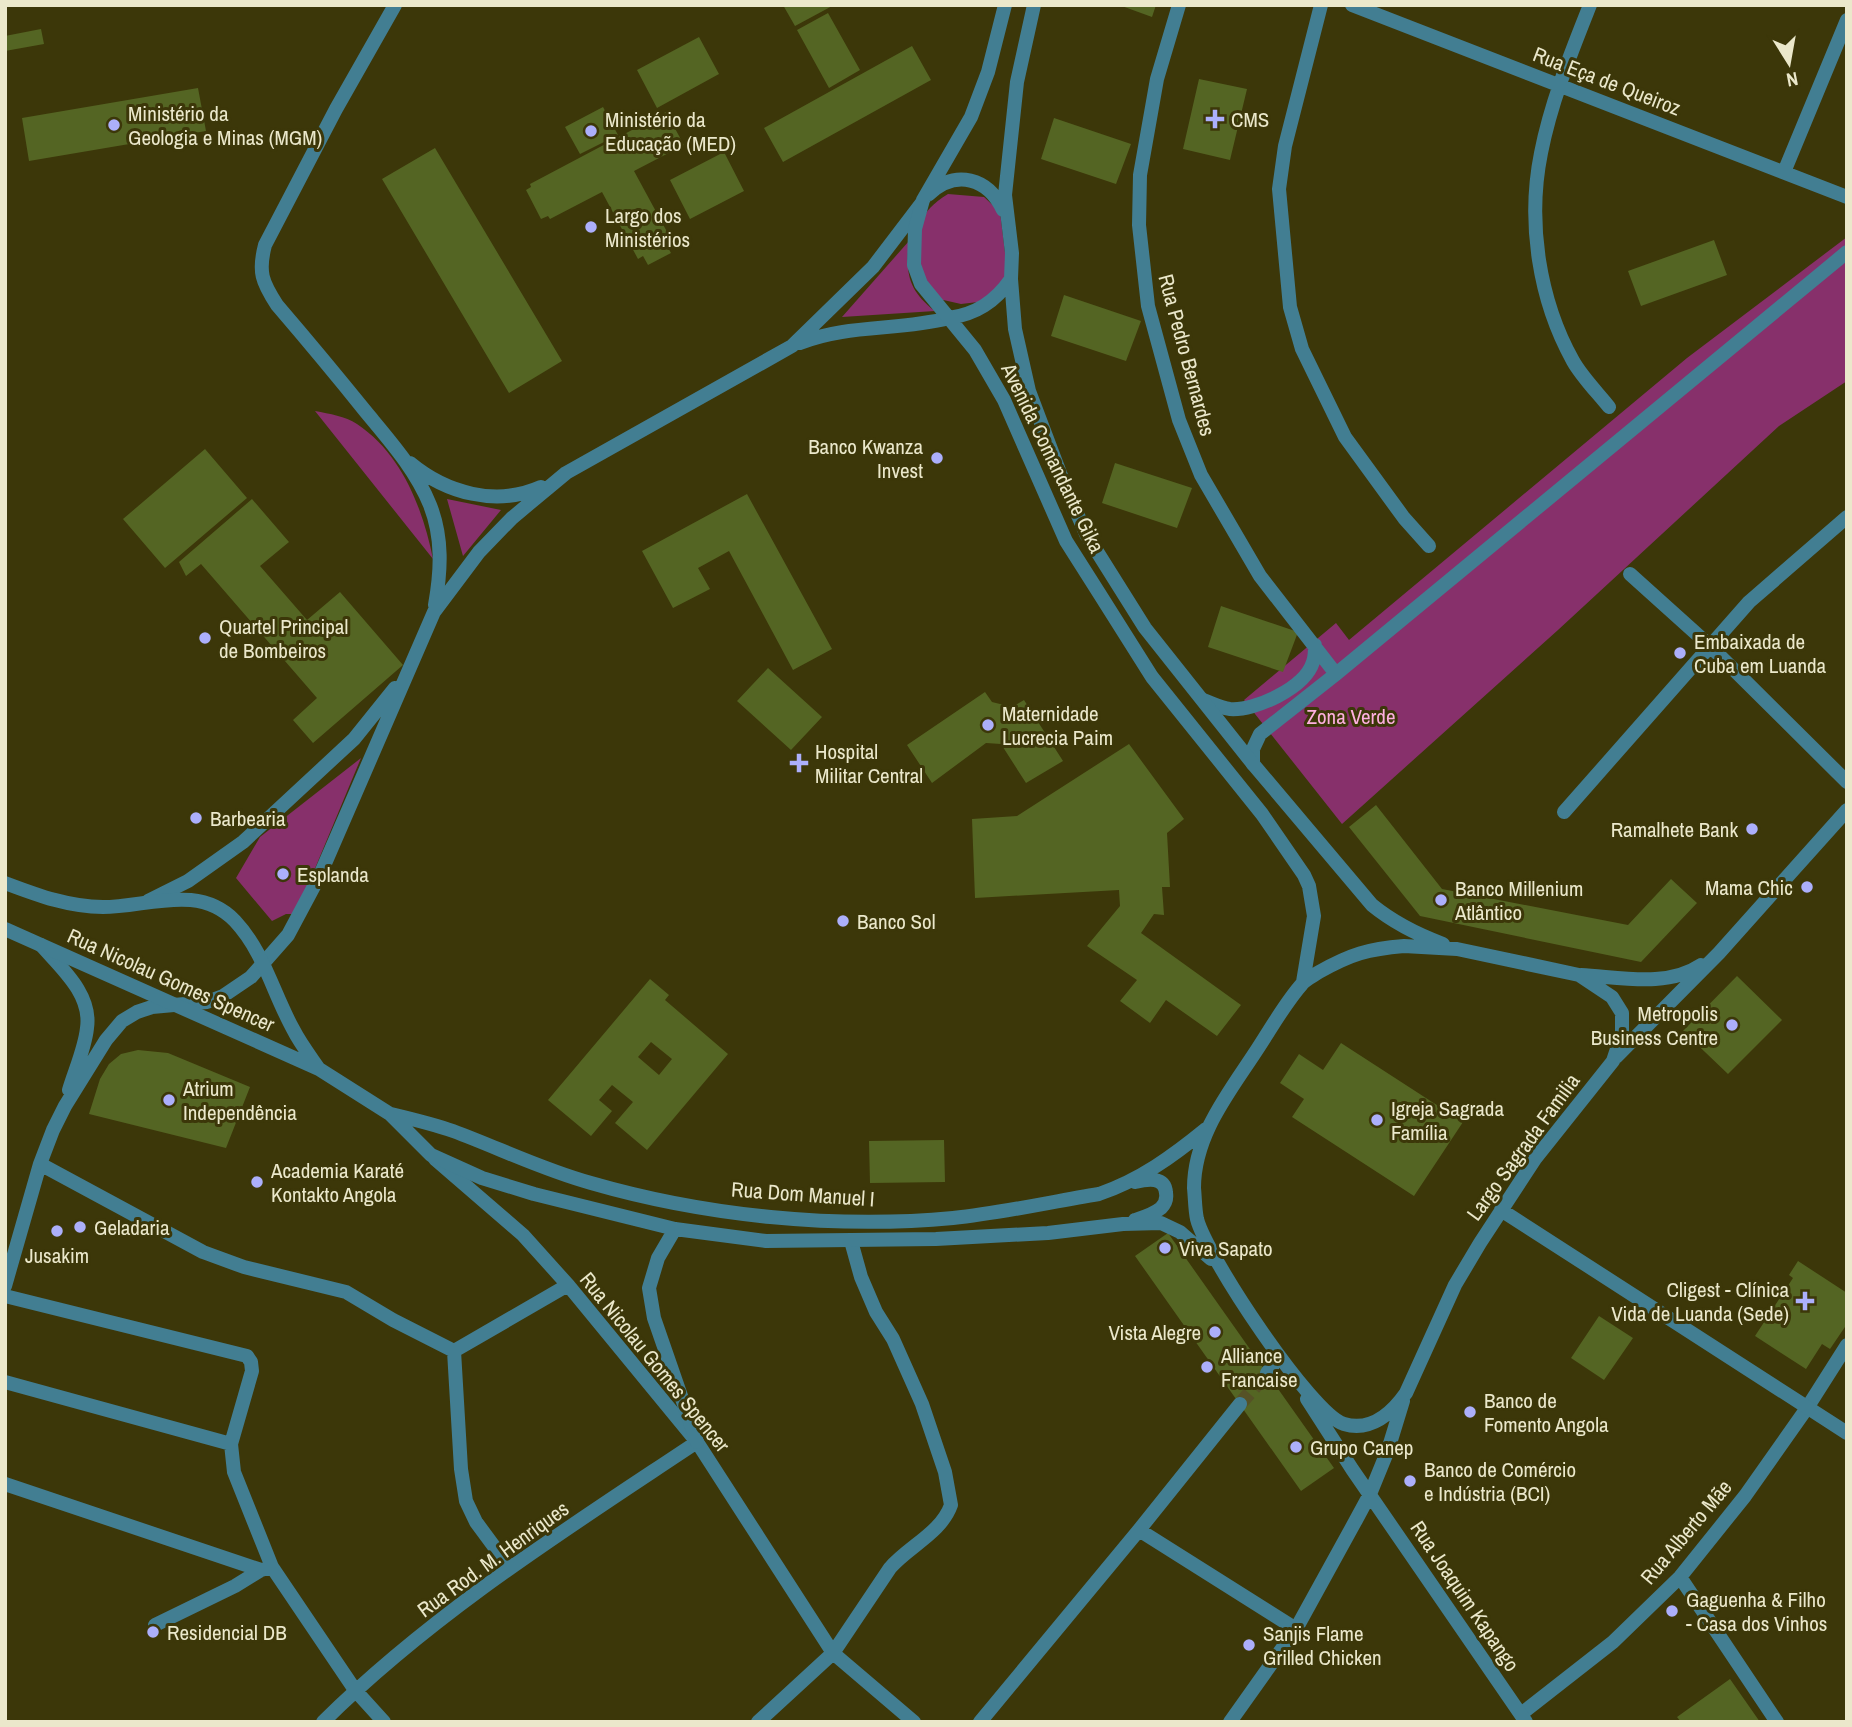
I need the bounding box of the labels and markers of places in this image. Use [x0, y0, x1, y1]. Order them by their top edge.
place label: Ministério da Geologia e Minas (MGM) [128, 99, 322, 152]
place label: Ministério da Educação (MED) [605, 105, 736, 158]
place label: CMS [1231, 105, 1269, 134]
marker: CMS [1205, 109, 1225, 129]
marker: Ministério da Geologia e Minas (MGM) [106, 117, 122, 133]
marker: Ministério da Educação (MED) [583, 123, 599, 139]
place label: Largo dos Ministérios [605, 201, 690, 254]
marker: Largo dos Ministérios [583, 219, 599, 235]
place label: Banco Kwanza Invest [808, 432, 923, 485]
marker: Banco Kwanza Invest [929, 450, 945, 466]
place label: Quartel Principal de Bombeiros [219, 612, 348, 665]
place label: Embaixada de Cuba em Luanda [1694, 627, 1827, 680]
marker: Quartel Principal de Bombeiros [197, 630, 213, 646]
marker: Embaixada de Cuba em Luanda [1672, 645, 1688, 661]
place label: Maternidade Lucrecia Paim [1002, 699, 1113, 752]
marker: Maternidade Lucrecia Paim [980, 717, 996, 733]
place label: Hospital Militar Central [815, 737, 923, 790]
marker: Hospital Militar Central [789, 753, 809, 773]
place label: Barbearia [210, 804, 286, 833]
marker: Barbearia [188, 810, 204, 826]
place label: Ramalhete Bank [1611, 815, 1738, 844]
marker: Ramalhete Bank [1744, 821, 1760, 837]
place label: Esplanda [297, 860, 369, 889]
marker: Esplanda [275, 866, 291, 882]
place label: Mama Chic [1705, 873, 1793, 902]
place label: Banco Millenium Atlântico [1454, 874, 1583, 927]
marker: Mama Chic [1799, 879, 1815, 895]
marker: Banco Millenium Atlântico [1433, 892, 1449, 908]
place label: Banco Sol [857, 907, 936, 936]
marker: Banco Sol [835, 913, 851, 929]
place label: Metropolis Business Centre [1591, 999, 1718, 1052]
marker: Metropolis Business Centre [1724, 1017, 1740, 1033]
place label: Atrium Independência [182, 1074, 297, 1127]
marker: Atrium Independência [161, 1092, 177, 1108]
place label: Igreja Sagrada Família [1391, 1094, 1504, 1147]
marker: Igreja Sagrada Família [1369, 1112, 1385, 1128]
place label: Academia Karaté Kontakto Angola [270, 1156, 404, 1209]
marker: Academia Karaté Kontakto Angola [249, 1174, 265, 1190]
place label: Geladaria [94, 1213, 170, 1242]
marker: Geladaria [72, 1219, 88, 1235]
marker: Jusakim [49, 1223, 65, 1239]
place label: Viva Sapato [1179, 1234, 1273, 1263]
marker: Viva Sapato [1157, 1240, 1173, 1256]
place label: Jusakim [25, 1241, 89, 1270]
place label: Cligest - Clínica Vida de Luanda (Sede) [1611, 1275, 1789, 1328]
marker: Cligest - Clínica Vida de Luanda (Sede) [1795, 1291, 1815, 1311]
place label: Vista Alegre [1108, 1318, 1201, 1347]
marker: Vista Alegre [1207, 1324, 1223, 1340]
place label: Alliance Francaise [1220, 1341, 1298, 1394]
marker: Alliance Francaise [1199, 1359, 1215, 1375]
place label: Banco de Fomento Angola [1484, 1386, 1609, 1439]
marker: Banco de Fomento Angola [1462, 1404, 1478, 1420]
place label: Grupo Canep [1310, 1433, 1413, 1462]
marker: Grupo Canep [1288, 1439, 1304, 1455]
place label: Banco de Comércio e Indústria (BCI) [1424, 1455, 1576, 1508]
marker: Banco de Comércio e Indústria (BCI) [1402, 1473, 1418, 1489]
place label: Gaguenha & Filho - Casa dos Vinhos [1686, 1585, 1827, 1638]
marker: Gaguenha & Filho - Casa dos Vinhos [1664, 1603, 1680, 1619]
place label: Residencial DB [167, 1618, 287, 1647]
place label: Sanjis Flame Grilled Chicken [1263, 1619, 1382, 1672]
marker: Residencial DB [145, 1624, 161, 1640]
marker: Sanjis Flame Grilled Chicken [1241, 1637, 1257, 1653]

